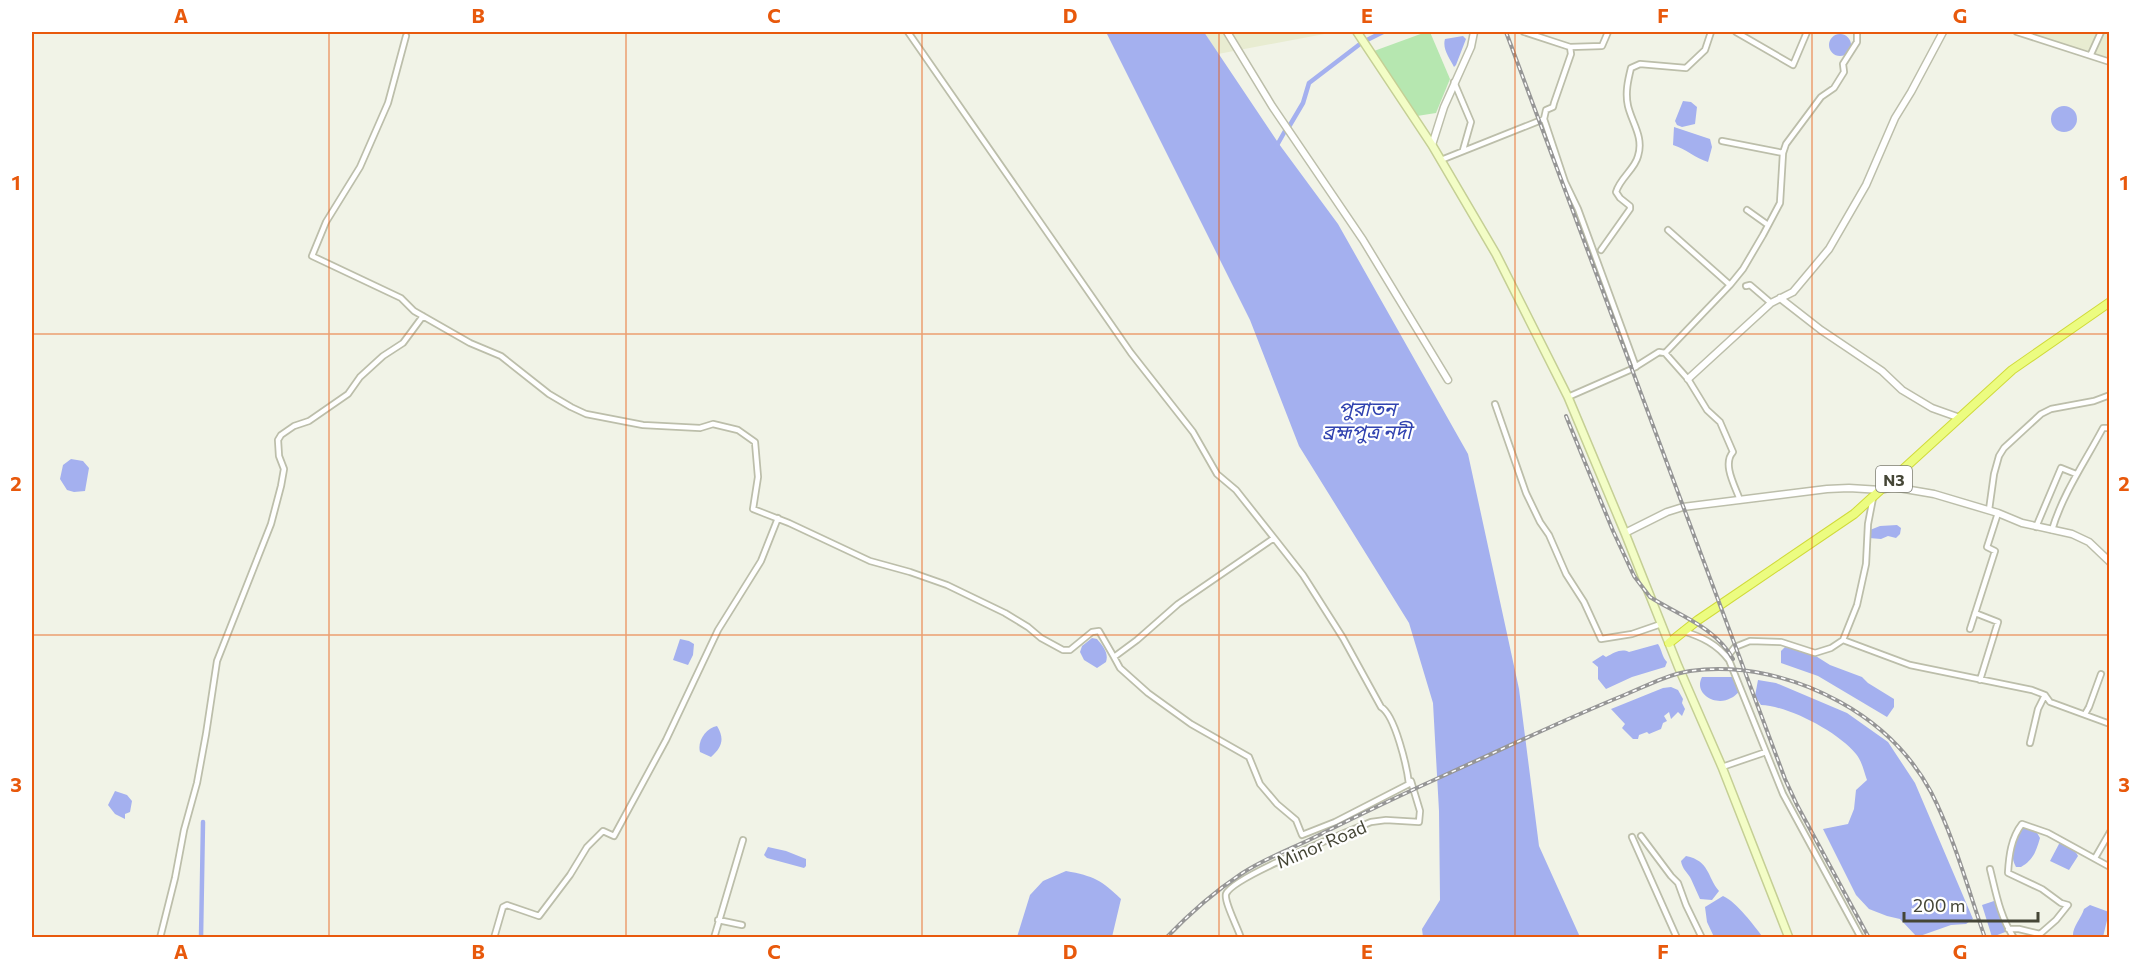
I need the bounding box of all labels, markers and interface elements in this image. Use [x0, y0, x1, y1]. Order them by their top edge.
text: A [174, 3, 188, 27]
text: B [471, 3, 485, 27]
text: C [767, 3, 781, 27]
text: D [1063, 3, 1077, 27]
text: E [1361, 3, 1373, 27]
text: F [1657, 3, 1669, 27]
text: G [1953, 3, 1967, 27]
text: 1 [11, 170, 21, 194]
text: 1 [2119, 170, 2129, 194]
water label: পুরাতন ব্রহ্মপুত্র নদী [1323, 396, 1415, 444]
road number: N3 [1876, 466, 1912, 492]
text: 2 [10, 471, 22, 495]
text: 2 [2118, 471, 2130, 495]
text: 3 [10, 772, 22, 796]
text: 3 [2118, 772, 2130, 796]
street label: Minor Road [1273, 815, 1369, 873]
scale bar [1904, 885, 2038, 923]
text: 200 m [1913, 894, 1966, 916]
text: A [174, 939, 188, 963]
text: B [471, 939, 485, 963]
text: C [767, 939, 781, 963]
text: D [1063, 939, 1077, 963]
text: E [1361, 939, 1373, 963]
text: F [1657, 939, 1669, 963]
text: G [1953, 939, 1967, 963]

